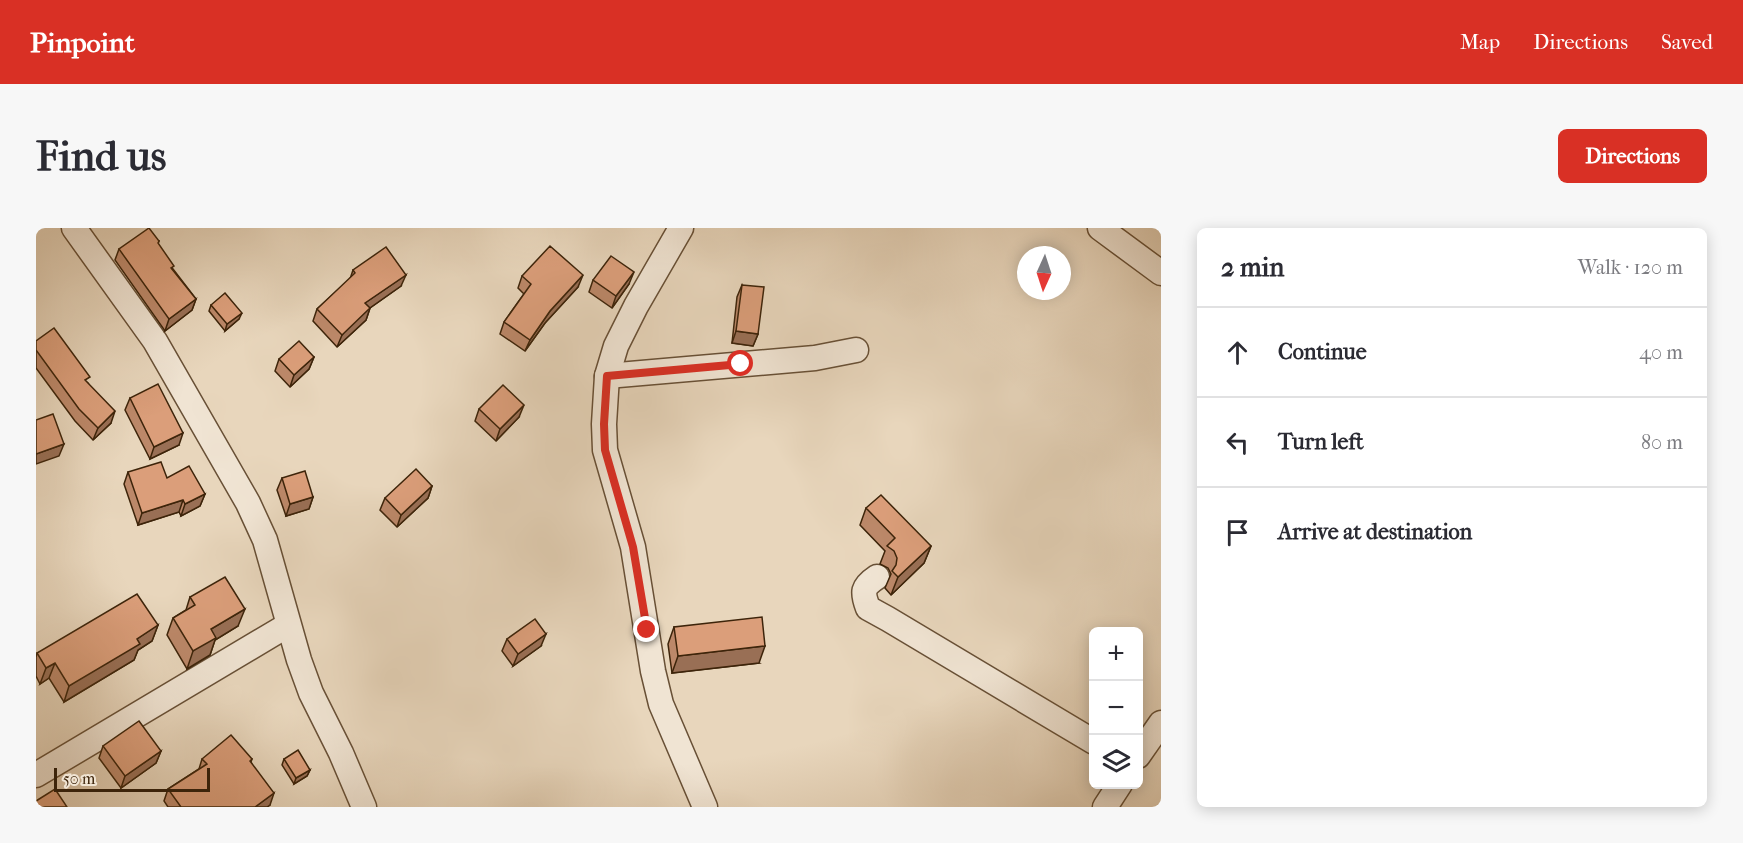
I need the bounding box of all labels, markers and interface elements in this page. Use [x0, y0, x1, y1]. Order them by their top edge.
text: Pinpoint [30, 26, 135, 59]
text: Map [1460, 30, 1500, 54]
text: Directions [1533, 30, 1628, 54]
text: Saved [1661, 30, 1713, 54]
button: Directions [1558, 129, 1707, 183]
text: Find us [36, 132, 166, 181]
north arrow [1017, 246, 1071, 300]
text: 2 min [1221, 252, 1284, 283]
text: Walk · 120 m [1578, 256, 1683, 279]
icon: ahead [1221, 336, 1254, 369]
text: Continue [1278, 339, 1367, 365]
text: 40 m [1639, 341, 1683, 364]
route start [727, 350, 753, 376]
icon: left [1221, 426, 1254, 459]
text: Turn left [1278, 429, 1364, 455]
text: 80 m [1641, 431, 1683, 454]
icon: arrive [1221, 516, 1254, 549]
text: Arrive at destination [1278, 519, 1472, 545]
route end [633, 616, 659, 642]
map controls [1089, 627, 1143, 789]
button: + [1089, 627, 1143, 681]
button: − [1089, 681, 1143, 735]
button: layers [1089, 735, 1143, 789]
scale bar [54, 765, 210, 792]
text: 50 m [63, 769, 95, 788]

